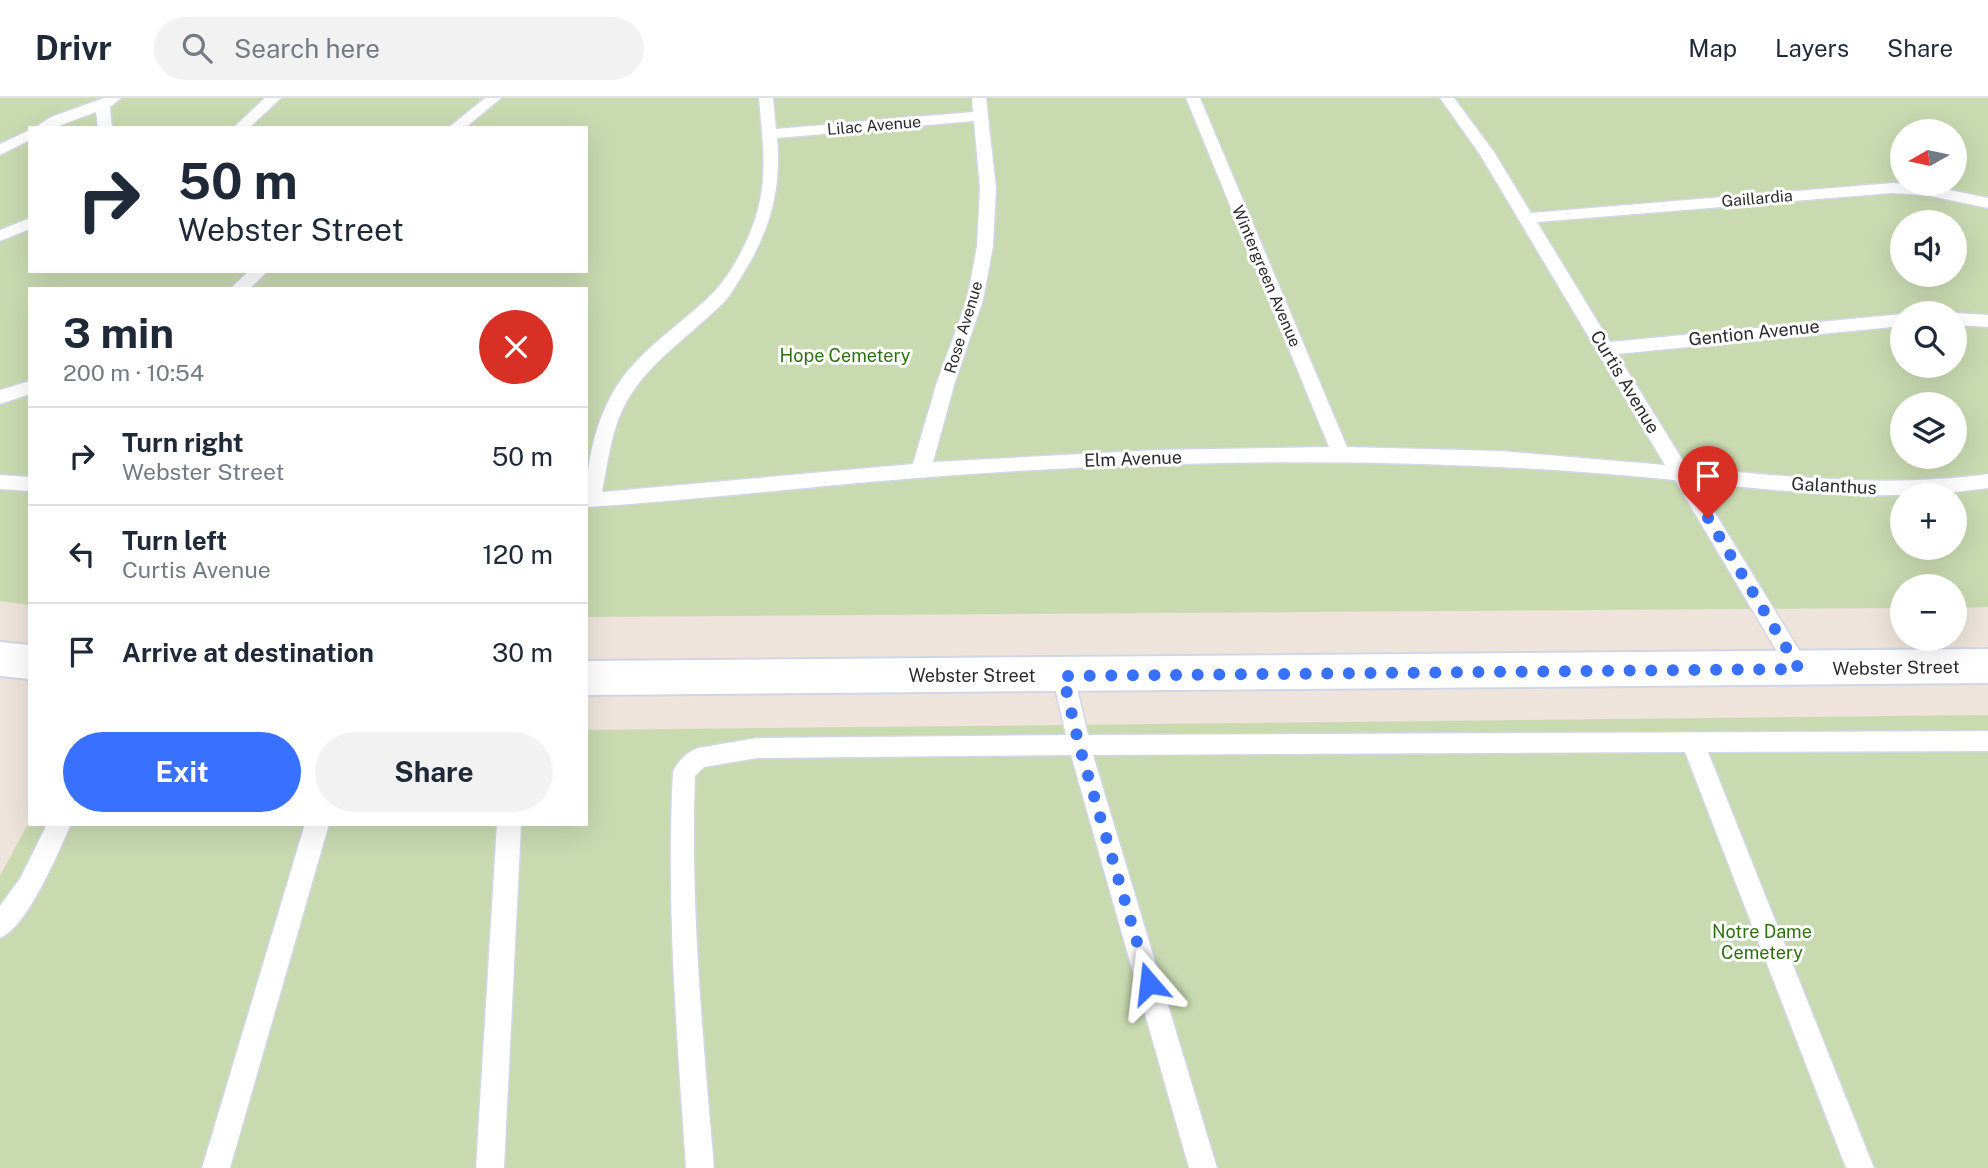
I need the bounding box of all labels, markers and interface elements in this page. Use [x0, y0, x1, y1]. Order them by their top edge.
search box [154, 17, 644, 80]
text: Drivr [35, 29, 112, 67]
icon: search [178, 29, 216, 67]
text: Search here [234, 33, 380, 64]
text: Map [1688, 34, 1737, 62]
text: Layers [1775, 34, 1849, 62]
text: Share [1887, 34, 1953, 62]
street label: Lilac Avenue [826, 112, 922, 139]
north arrow [1890, 119, 1967, 196]
map controls [1890, 119, 1967, 651]
text: 50 m [178, 152, 298, 210]
icon: right [63, 154, 154, 245]
street label: Gaillardia [1721, 186, 1793, 211]
street label: Wintergreen Avenue [1228, 203, 1305, 350]
button: sound [1890, 210, 1967, 287]
text: Webster Street [178, 211, 404, 248]
street label: Rose Avenue [940, 279, 987, 376]
button: search [1890, 301, 1967, 378]
text: 3 min [63, 308, 174, 357]
button: close [479, 310, 553, 384]
street label: Gention Avenue [1687, 315, 1820, 350]
street label: Curtis Avenue [1586, 326, 1664, 437]
park label: Hope Cemetery [780, 345, 911, 366]
text: 200 m · 10:54 [63, 359, 204, 386]
button: layers [1890, 392, 1967, 469]
text: Turn right [122, 427, 244, 458]
icon: right [63, 437, 101, 475]
text: 50 m [492, 441, 553, 472]
street label: Elm Avenue [1084, 446, 1182, 471]
pin [1678, 446, 1738, 518]
icon: arrive [1689, 457, 1727, 495]
text: Webster Street [122, 458, 284, 485]
street label: Galanthus [1791, 473, 1877, 498]
button: + [1890, 483, 1967, 560]
text: Turn left [122, 525, 227, 556]
icon: left [63, 535, 101, 573]
text: 120 m [482, 539, 553, 570]
text: Curtis Avenue [122, 556, 271, 583]
button: − [1890, 574, 1967, 651]
icon: arrive [63, 633, 101, 671]
text: Arrive at destination [122, 637, 374, 668]
text: 30 m [492, 637, 553, 668]
street label: Webster Street [1832, 656, 1960, 679]
street label: Webster Street [908, 665, 1036, 686]
button: Exit [63, 732, 301, 812]
button: Share [315, 732, 553, 812]
park label: Notre Dame Cemetery [1712, 921, 1812, 963]
position arrow [1112, 946, 1186, 1020]

